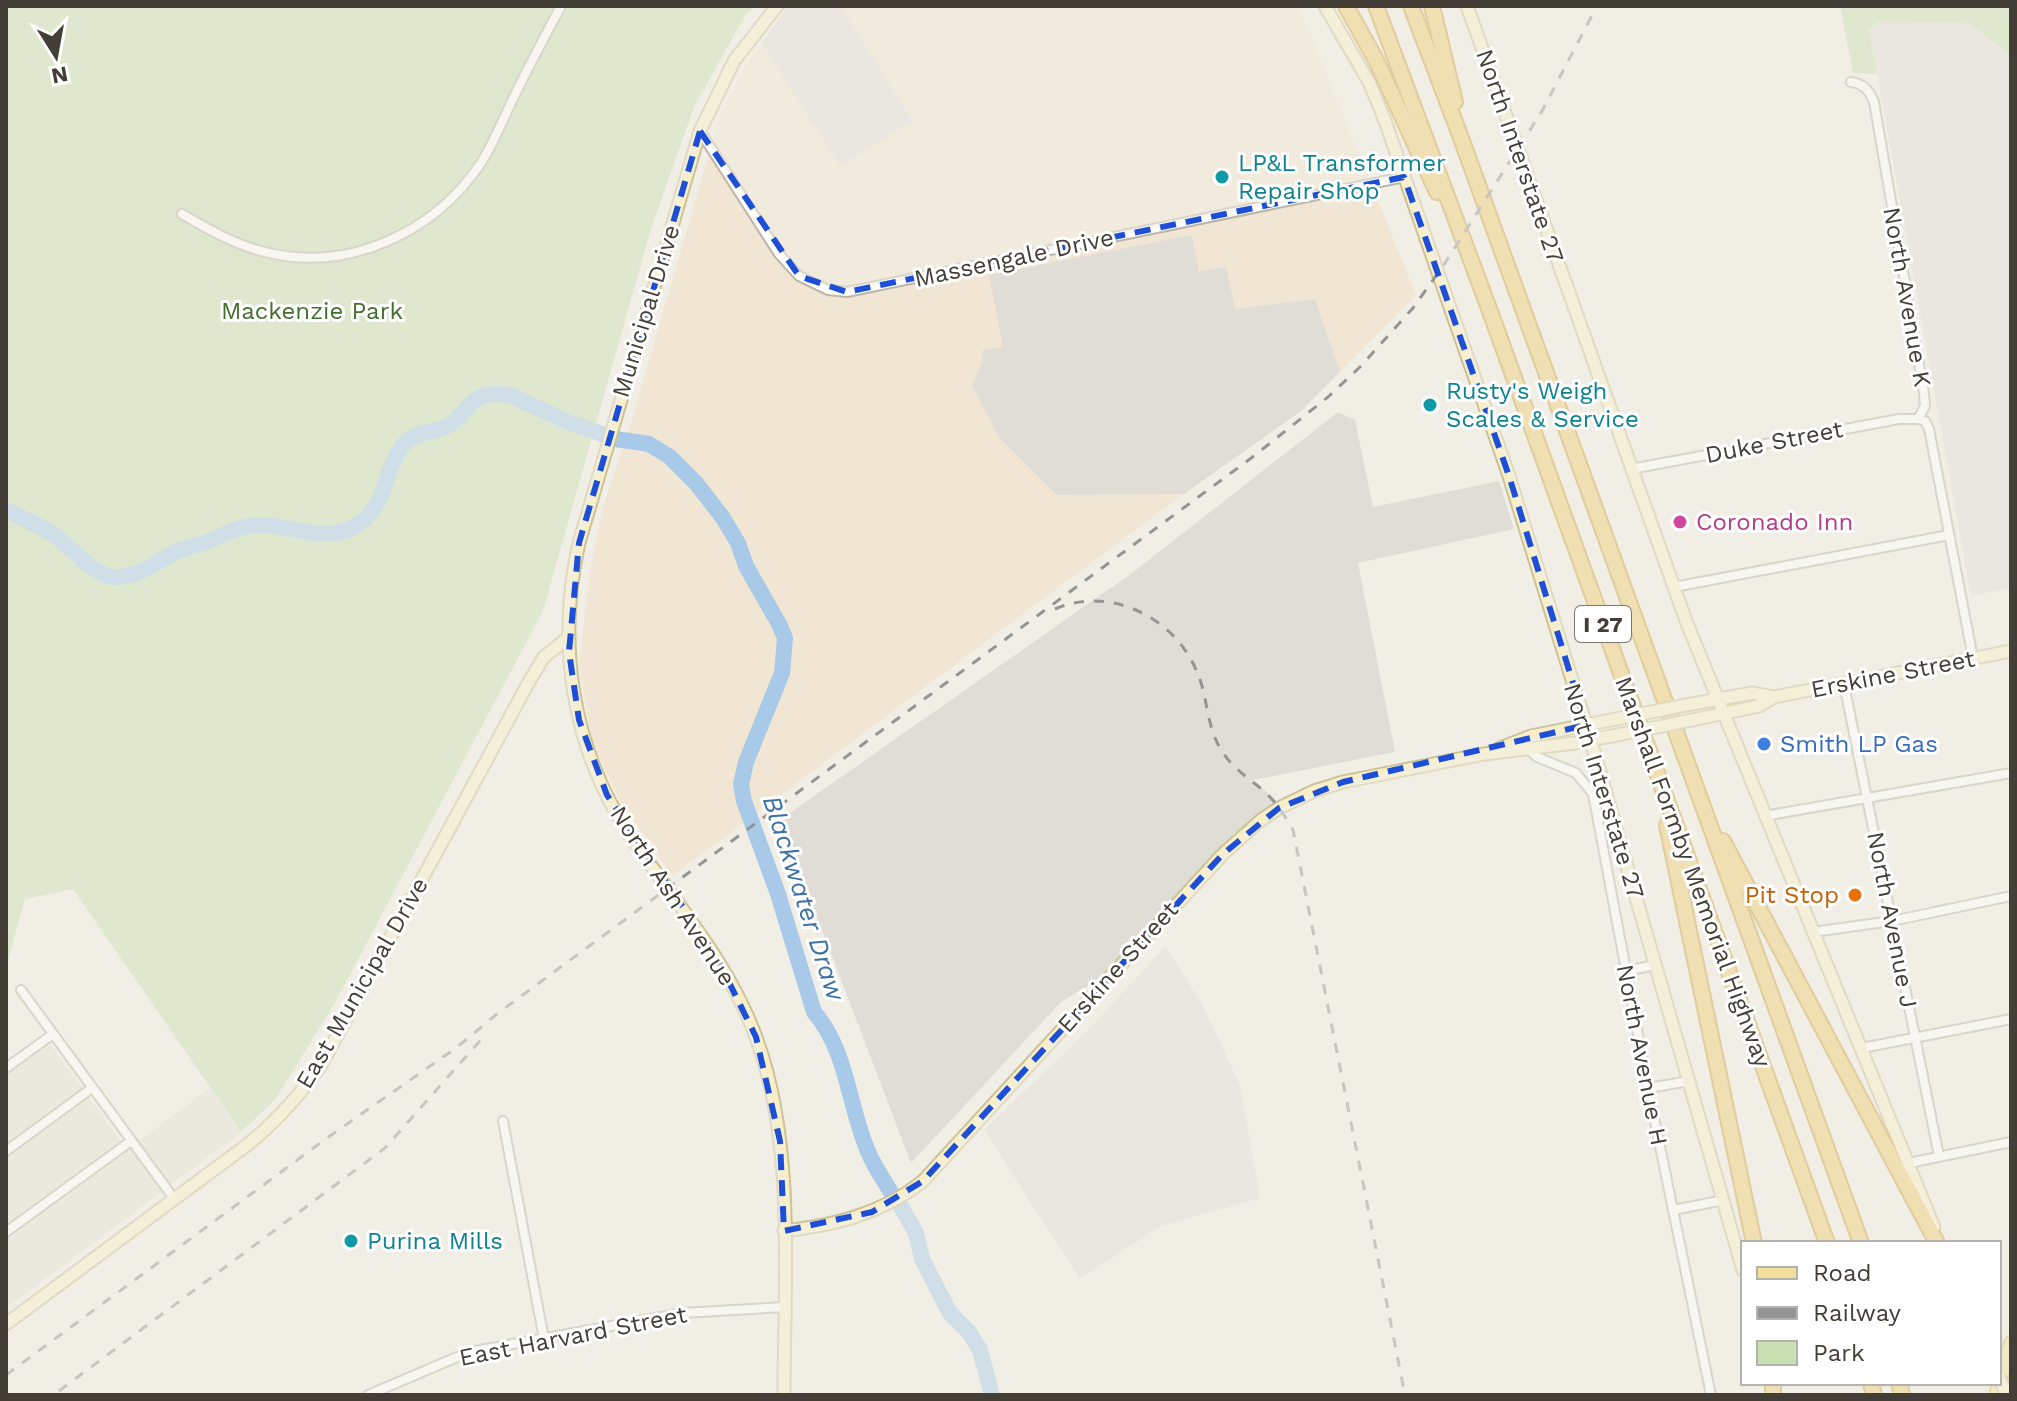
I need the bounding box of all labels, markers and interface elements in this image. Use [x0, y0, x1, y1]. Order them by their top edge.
north arrow [16, 16, 96, 96]
street label: North Interstate 27 [1470, 46, 1570, 266]
text: N [49, 61, 70, 89]
place label: LP&L Transformer Repair Shop [1238, 149, 1446, 205]
marker: LP&L Transformer Repair Shop [1213, 168, 1231, 186]
street label: North Avenue K [1877, 205, 1937, 389]
street label: Municipal Drive [606, 221, 686, 401]
street label: Massengale Drive [912, 223, 1116, 293]
park label: Mackenzie Park [221, 297, 403, 325]
place label: Rusty's Weigh Scales & Service [1446, 377, 1639, 433]
marker: Rusty's Weigh Scales & Service [1421, 396, 1439, 414]
street label: Duke Street [1703, 415, 1845, 469]
place label: Coronado Inn [1696, 508, 1853, 536]
marker: Coronado Inn [1671, 513, 1689, 531]
road number: I 27 [1575, 606, 1631, 642]
street label: Erskine Street [1809, 644, 1977, 704]
street label: Marshall Formby Memorial Highway [1609, 673, 1777, 1072]
street label: North Interstate 27 [1558, 680, 1650, 902]
place label: Smith LP Gas [1780, 730, 1938, 758]
marker: Smith LP Gas [1755, 735, 1773, 753]
water label: Blackwater Draw [757, 792, 852, 1005]
street label: North Ash Avenue [605, 801, 741, 991]
street label: North Avenue J [1861, 829, 1923, 1011]
street label: East Municipal Drive [290, 873, 434, 1093]
place label: Pit Stop [1745, 881, 1839, 909]
marker: Pit Stop [1846, 886, 1864, 904]
street label: Erskine Street [1052, 896, 1184, 1038]
street label: North Avenue H [1611, 962, 1673, 1148]
place label: Purina Mills [367, 1227, 503, 1255]
marker: Purina Mills [342, 1232, 360, 1250]
legend [1741, 1241, 2001, 1385]
text: Road [1813, 1259, 1872, 1287]
text: Railway [1813, 1299, 1902, 1327]
street label: East Harvard Street [457, 1300, 689, 1372]
text: Park [1813, 1339, 1865, 1367]

